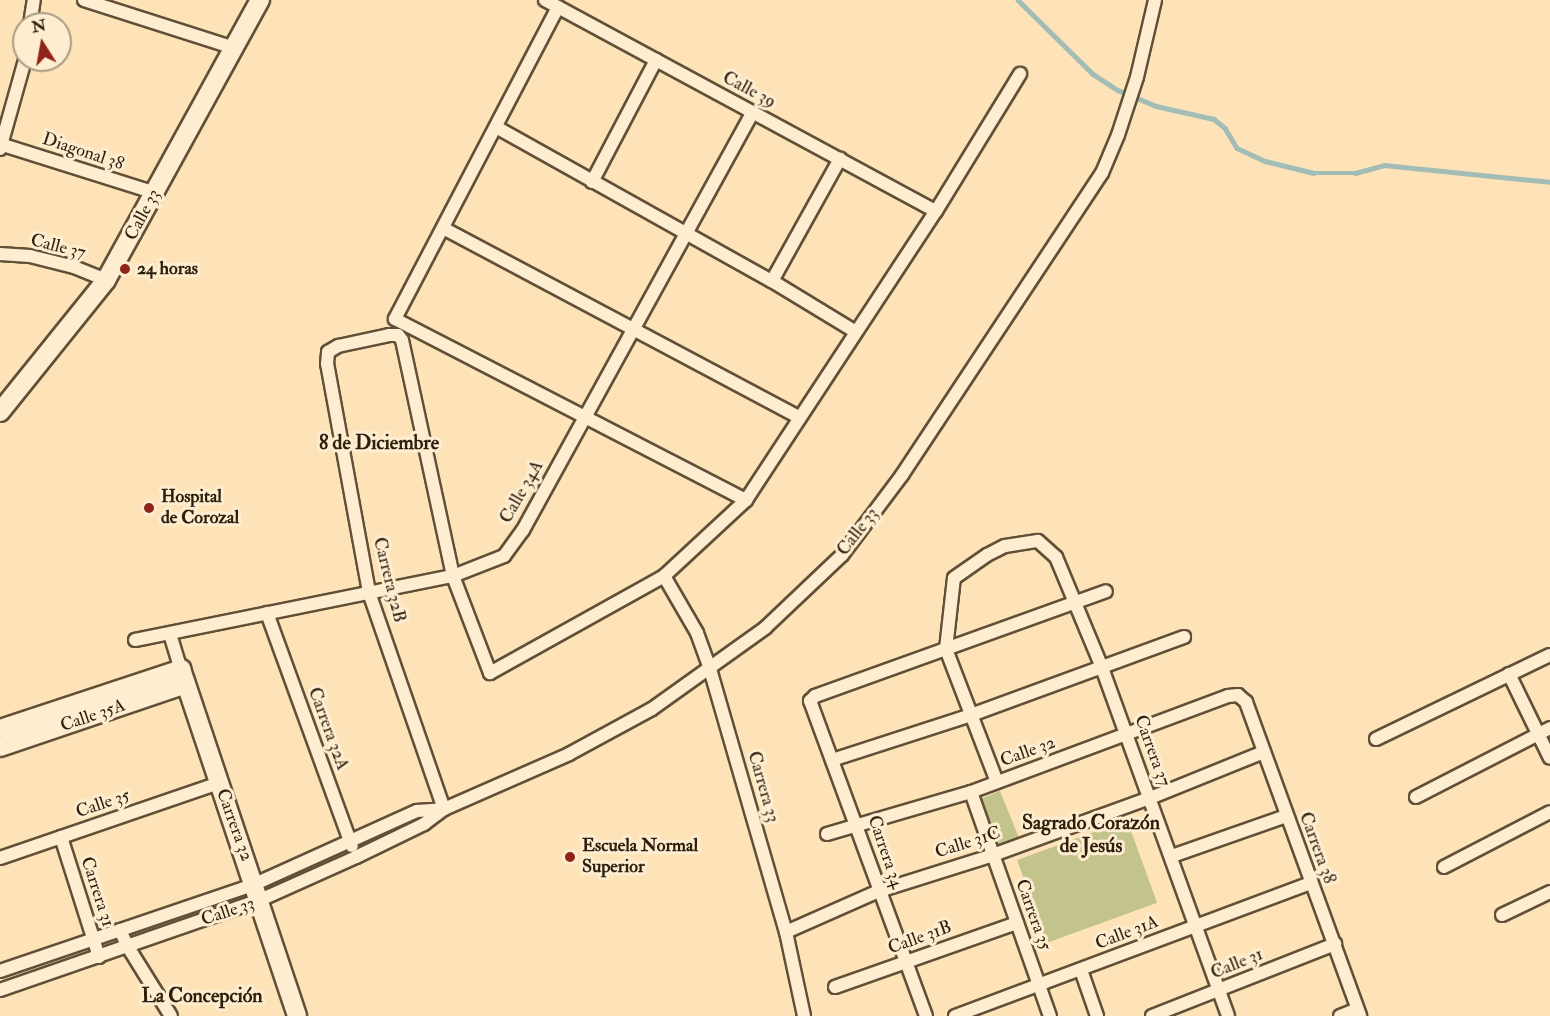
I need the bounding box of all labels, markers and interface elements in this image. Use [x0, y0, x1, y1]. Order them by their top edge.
north arrow [12, 12, 72, 72]
text: N [30, 15, 48, 37]
street label: Calle 39 [719, 67, 779, 113]
street label: Diagonal 38 [39, 129, 127, 175]
street label: Calle 33 [121, 186, 165, 244]
street label: Calle 37 [28, 230, 88, 264]
place label: 24 horas [137, 258, 198, 280]
marker: 24 horas [118, 262, 132, 276]
district label: 8 de Diciembre [319, 430, 439, 454]
street label: Calle 34A [495, 457, 549, 527]
place label: Hospital de Corozal [161, 487, 239, 530]
marker: Hospital de Corozal [142, 501, 156, 515]
street label: Calle 33 [833, 504, 883, 560]
street label: Carrera 32B [368, 535, 410, 625]
street label: Carrera 32A [303, 685, 353, 773]
street label: Calle 35A [58, 695, 128, 737]
street label: Carrera 37 [1129, 712, 1175, 790]
street label: Calle 32 [998, 732, 1058, 772]
street label: Carrera 33 [743, 749, 783, 825]
street label: Calle 35 [73, 785, 133, 823]
street label: Carrera 32 [211, 786, 257, 864]
street label: Carrera 38 [1294, 809, 1340, 887]
district label: Sagrado Corazón de Jesús [1022, 810, 1160, 857]
street label: Carrera 34 [862, 813, 908, 891]
street label: Calle 31C [933, 822, 1003, 864]
place label: Escuela Normal Superior [582, 836, 698, 878]
marker: Escuela Normal Superior [563, 850, 577, 864]
street label: Carrera 31 [76, 854, 118, 930]
street label: Carrera 35 [1010, 876, 1056, 954]
street label: Calle 33 [199, 893, 257, 931]
street label: Calle 31A [1092, 911, 1162, 955]
street label: Calle 31B [885, 917, 955, 959]
street label: Calle 31 [1208, 944, 1266, 984]
district label: La Concepción [141, 983, 263, 1007]

